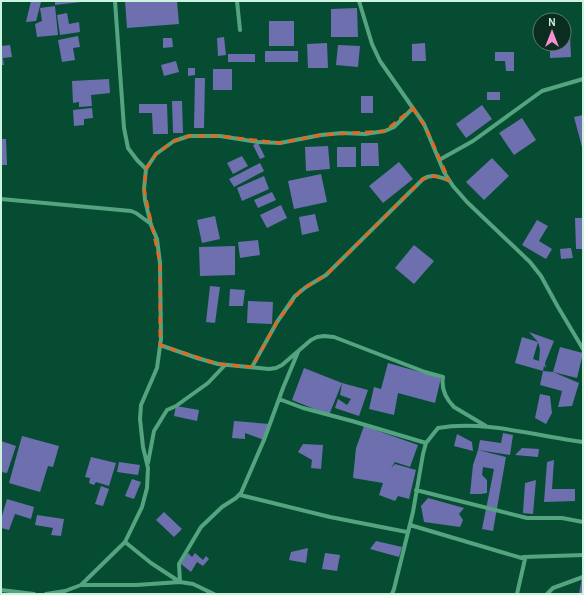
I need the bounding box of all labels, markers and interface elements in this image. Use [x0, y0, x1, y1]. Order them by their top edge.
north arrow [532, 12, 572, 52]
text: N [548, 16, 556, 29]

